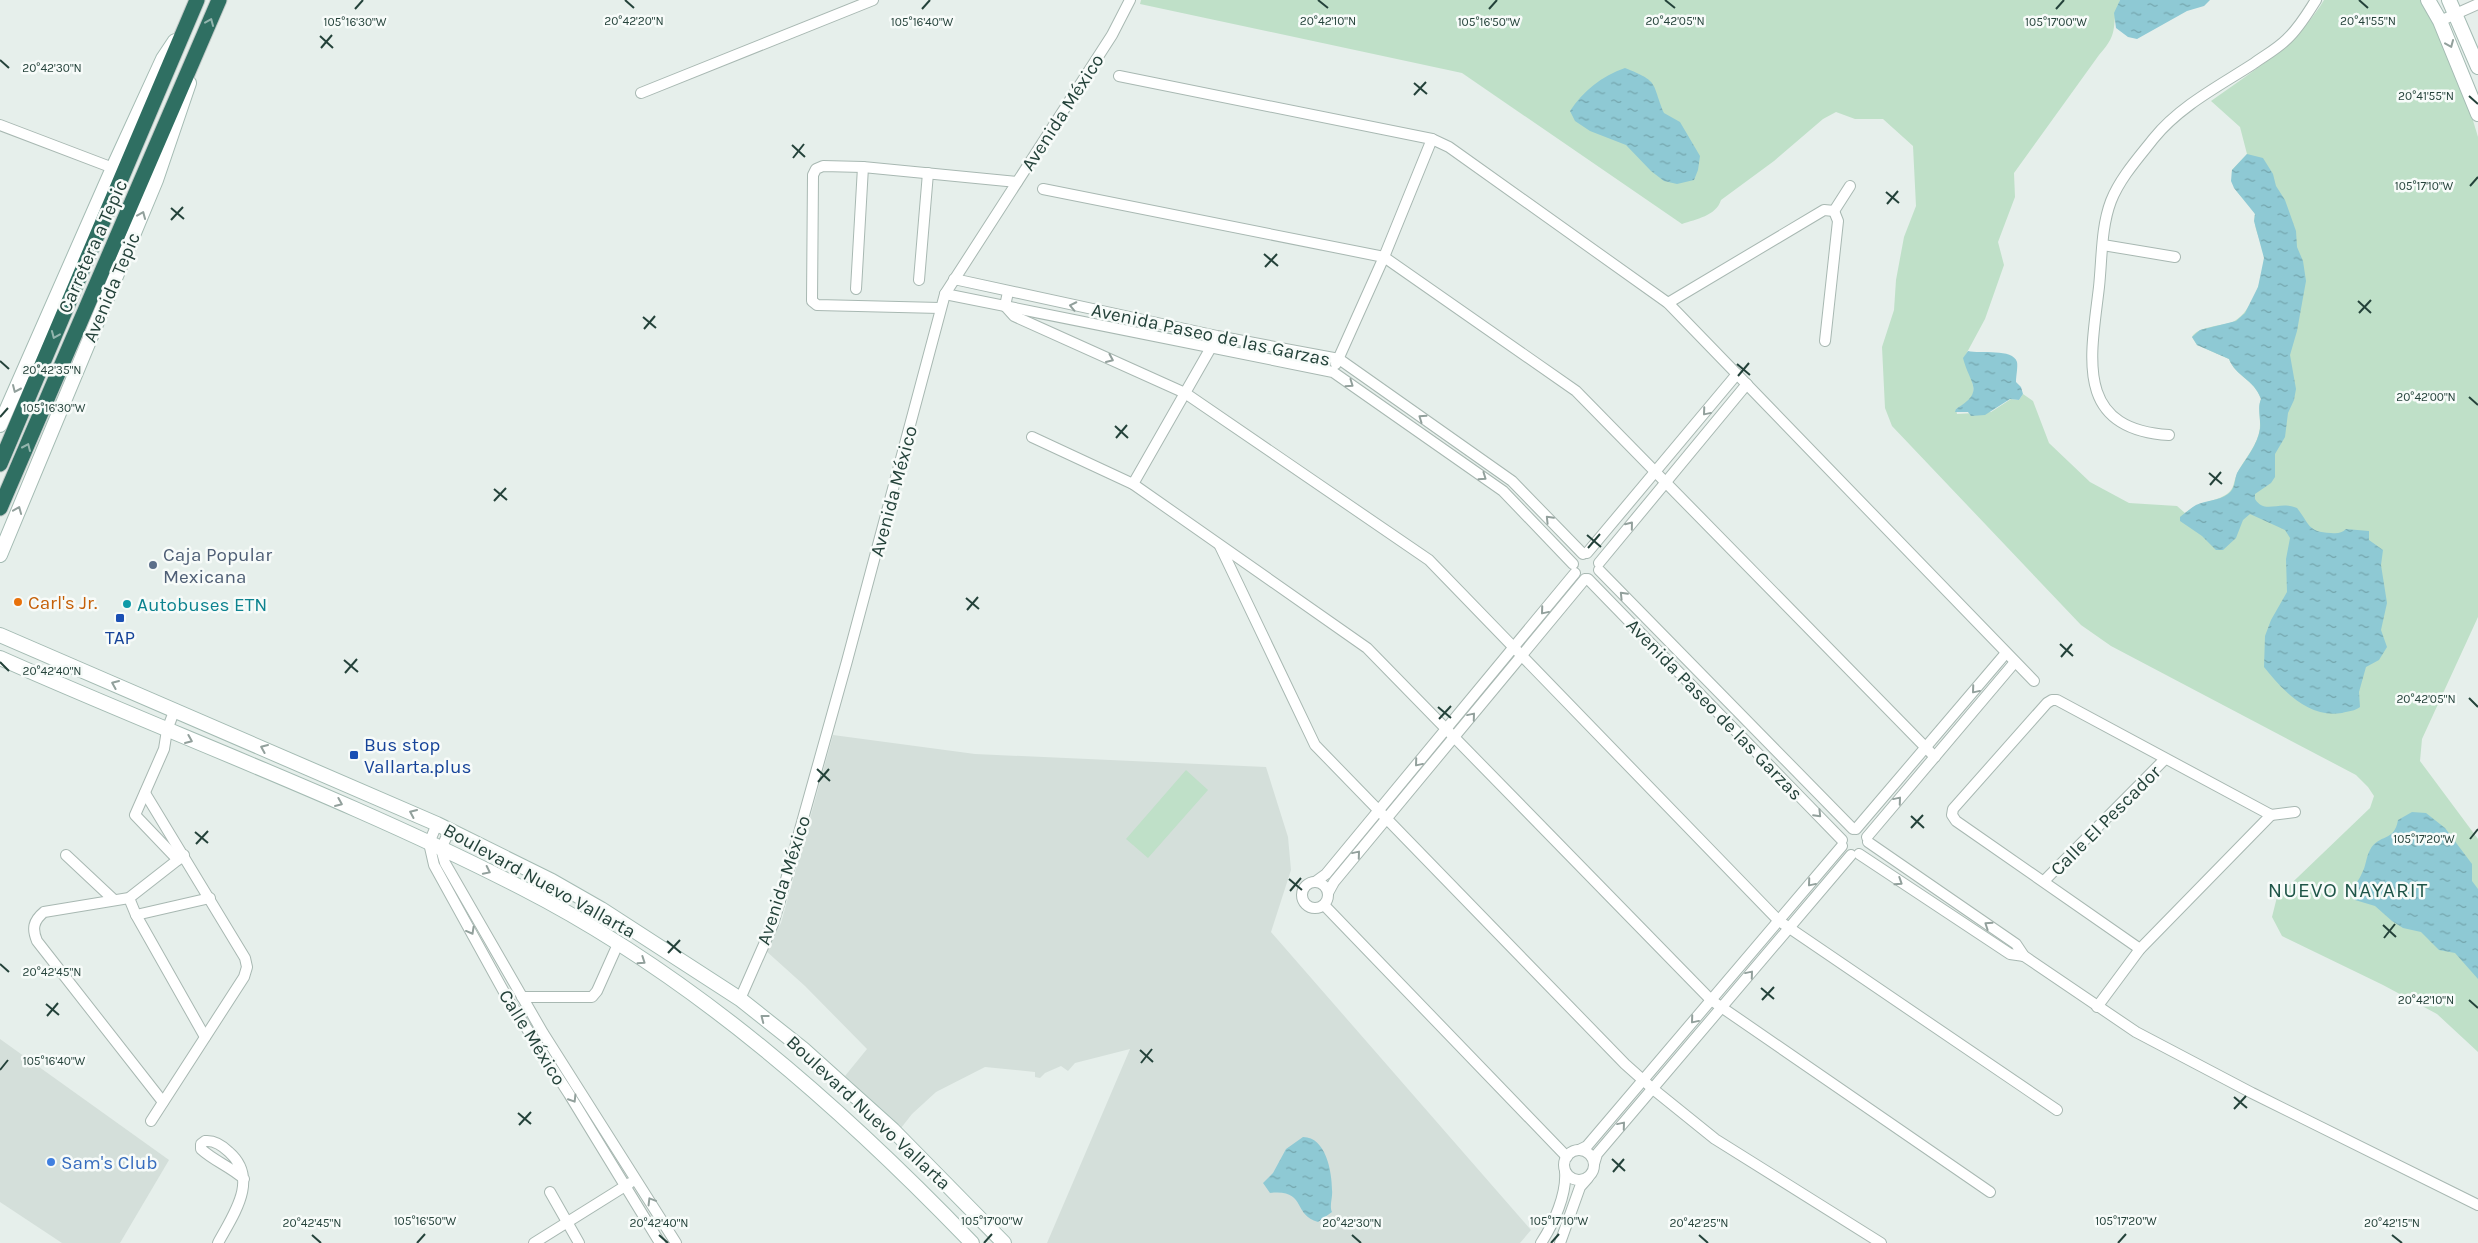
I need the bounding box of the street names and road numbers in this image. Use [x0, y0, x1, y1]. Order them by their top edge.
street label: Avenida México [1017, 50, 1109, 175]
street label: Carretera a Tepic [54, 176, 132, 317]
street label: Avenida Tepic [79, 229, 145, 346]
street label: Avenida Paseo de las Garzas [1089, 299, 1332, 371]
street label: Avenida México [866, 423, 922, 559]
street label: Avenida Paseo de las Garzas [1622, 614, 1807, 805]
street label: Calle El Pescador [2046, 761, 2165, 880]
street label: Avenida México [753, 813, 815, 948]
street label: Boulevard Nuevo Vallarta [440, 819, 639, 943]
street label: Calle México [494, 986, 570, 1089]
street label: Boulevard Nuevo Vallarta [782, 1031, 955, 1195]

